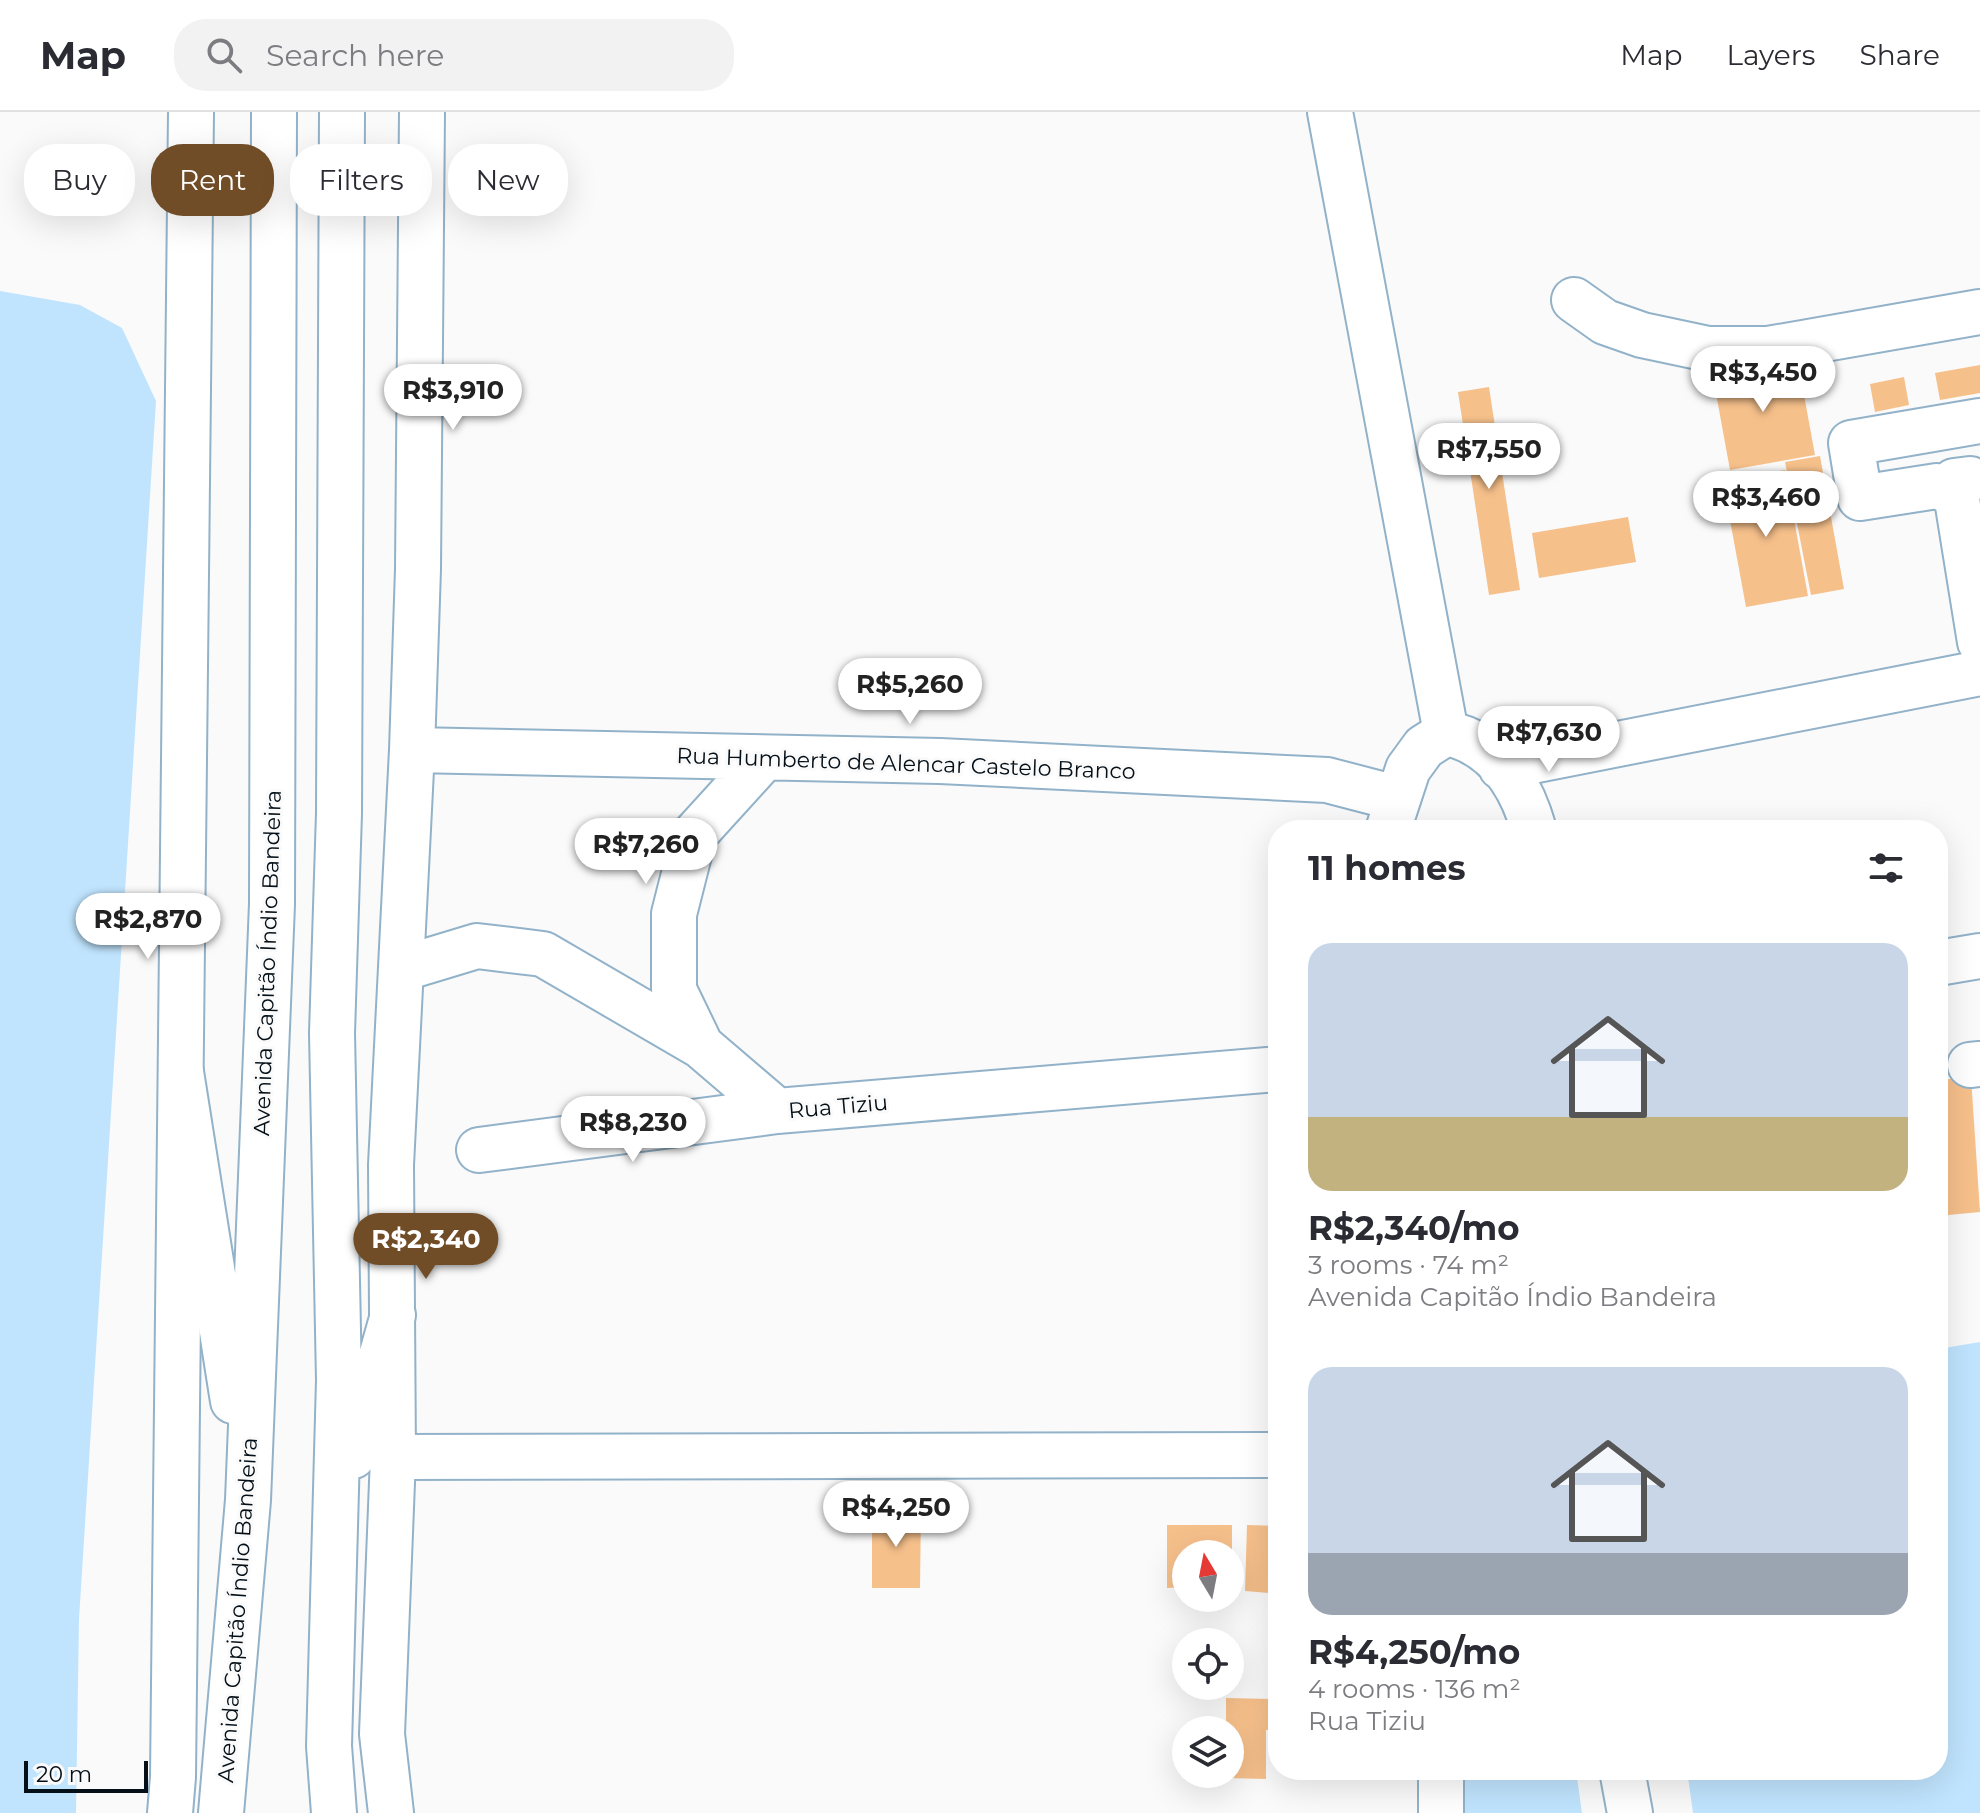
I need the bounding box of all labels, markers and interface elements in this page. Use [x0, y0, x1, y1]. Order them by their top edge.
search box [174, 19, 734, 91]
text: Map [40, 32, 126, 79]
icon: search [202, 33, 246, 77]
text: Search here [266, 37, 444, 74]
text: Map [1620, 38, 1683, 72]
text: Layers [1727, 38, 1816, 72]
text: Share [1860, 38, 1940, 72]
chip: Buy [24, 144, 135, 216]
chip: Rent [151, 144, 274, 216]
chip: Filters [290, 144, 432, 216]
chip: New [448, 144, 568, 216]
pin: R$3,450 [1689, 346, 1837, 414]
text: R$3,450 [1709, 356, 1817, 388]
pin: R$3,910 [379, 364, 527, 432]
text: R$3,910 [402, 374, 504, 406]
pin: R$7,550 [1415, 423, 1563, 491]
text: R$7,550 [1436, 433, 1542, 465]
pin: R$3,460 [1692, 471, 1840, 539]
text: R$3,460 [1711, 481, 1821, 513]
pin: R$5,260 [836, 658, 984, 726]
text: R$5,260 [856, 668, 964, 700]
pin: R$7,630 [1475, 706, 1623, 774]
text: R$7,630 [1496, 716, 1602, 748]
street label: Rua Humberto de Alencar Castelo Branco [676, 742, 1136, 785]
street label: Avenida Capitão Índio Bandeira [248, 790, 287, 1136]
pin: R$7,260 [572, 818, 720, 886]
text: R$7,260 [593, 828, 699, 860]
icon: filters [1864, 846, 1908, 890]
text: 11 homes [1308, 847, 1466, 889]
pin: R$2,870 [74, 893, 222, 961]
text: R$2,870 [94, 903, 202, 935]
icon: home [1536, 995, 1680, 1139]
street label: Rua Tiziu [787, 1089, 889, 1124]
pin: R$8,230 [559, 1096, 707, 1164]
text: R$8,230 [579, 1106, 687, 1138]
text: R$2,340/mo [1308, 1207, 1520, 1249]
pin: R$2,340 [352, 1213, 500, 1281]
text: R$2,340 [371, 1223, 481, 1255]
text: 3 rooms · 74 m² [1308, 1249, 1509, 1281]
text: Avenida Capitão Índio Bandeira [1308, 1281, 1717, 1313]
icon: home [1536, 1419, 1680, 1563]
street label: Avenida Capitão Índio Bandeira [212, 1437, 263, 1784]
pin: R$4,250 [822, 1481, 970, 1549]
text: R$4,250 [841, 1491, 951, 1523]
north arrow [1172, 1540, 1244, 1612]
map controls [1172, 1540, 1244, 1788]
button: locate [1172, 1628, 1244, 1700]
text: R$4,250/mo [1308, 1631, 1520, 1673]
text: 4 rooms · 136 m² [1308, 1673, 1521, 1705]
text: Rua Tiziu [1308, 1705, 1426, 1737]
button: layers [1172, 1716, 1244, 1788]
scale bar [24, 1757, 148, 1793]
text: 20 m [36, 1761, 92, 1788]

